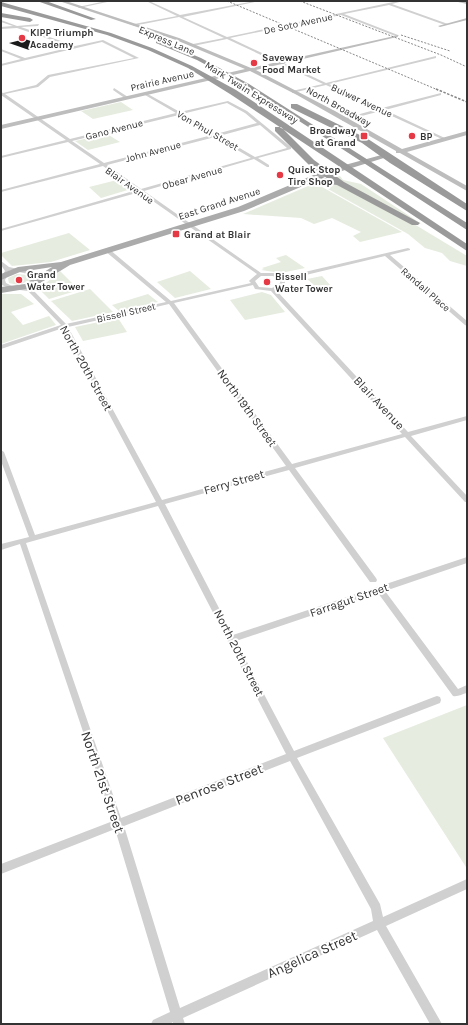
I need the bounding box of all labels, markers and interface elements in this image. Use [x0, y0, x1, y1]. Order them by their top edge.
street label: De Soto Avenue [263, 11, 334, 37]
street label: Express Lane [137, 24, 196, 58]
place label: KIPP Triumph Academy [30, 27, 94, 51]
marker: KIPP Triumph Academy [17, 33, 27, 43]
place label: Saveway Food Market [262, 52, 321, 76]
marker: Saveway Food Market [249, 58, 259, 68]
street label: Mark Twain Expressway [203, 59, 301, 127]
street label: Prairie Avenue [129, 68, 195, 94]
street label: Bulwer Avenue [329, 81, 394, 120]
street label: North Broadway [304, 84, 373, 130]
street label: Von Phul Street [174, 108, 241, 154]
street label: Gano Avenue [84, 117, 144, 143]
place label: Broadway at Grand [309, 125, 356, 149]
marker: Broadway at Grand [359, 131, 369, 141]
marker: BP [407, 131, 417, 141]
place label: BP [420, 131, 432, 143]
street label: John Avenue [124, 139, 182, 165]
street label: Obear Avenue [161, 164, 224, 192]
place label: Quick Stop Tire Shop [288, 164, 340, 188]
street label: Blair Avenue [103, 165, 156, 207]
marker: Quick Stop Tire Shop [275, 170, 285, 180]
street label: East Grand Avenue [177, 185, 262, 223]
marker: Grand at Blair [171, 229, 181, 239]
place label: Grand at Blair [184, 229, 250, 241]
street label: Randall Place [398, 265, 452, 314]
place label: Grand Water Tower [27, 269, 85, 293]
place label: Bissell Water Tower [275, 271, 333, 295]
marker: Grand Water Tower [14, 275, 24, 285]
marker: Bissell Water Tower [262, 277, 272, 287]
street label: Bissell Street [96, 300, 157, 326]
street label: North 20th Street [57, 323, 115, 414]
street label: North 19th Street [214, 367, 280, 450]
street label: Blair Avenue [351, 373, 407, 433]
street label: Ferry Street [202, 467, 266, 497]
street label: Farragut Street [308, 580, 391, 620]
street label: North 20th Street [211, 607, 267, 699]
street label: North 21st Street [77, 729, 128, 835]
street label: Penrose Street [173, 760, 265, 809]
street label: Angelica Street [265, 927, 360, 982]

